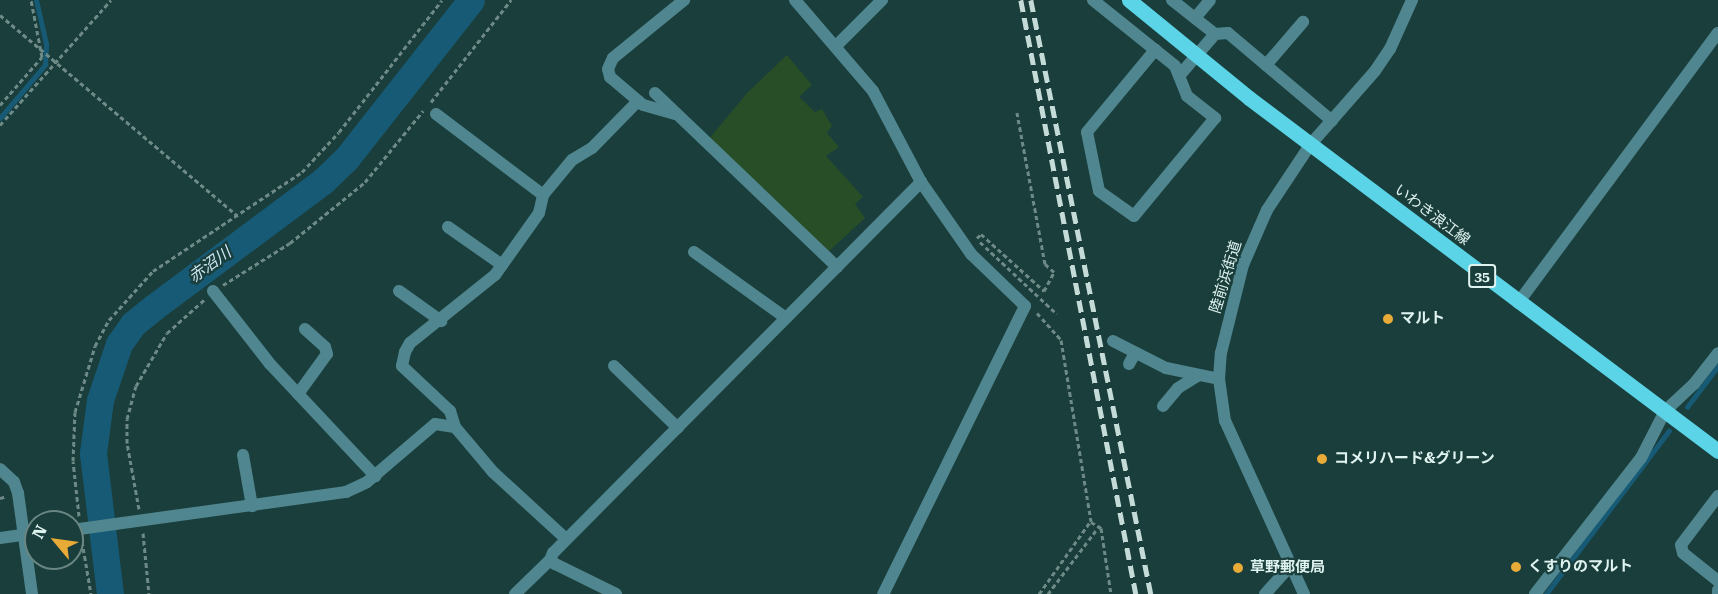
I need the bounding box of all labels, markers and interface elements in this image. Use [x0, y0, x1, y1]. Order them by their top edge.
street label: いわき浪江線 [1391, 181, 1473, 249]
street label: 陸前浜街道 [1206, 239, 1246, 315]
water label: 赤沼川 [185, 243, 235, 287]
road number: 35 [1467, 265, 1497, 287]
place label: マルト [1400, 310, 1445, 328]
marker: マルト [1381, 312, 1395, 326]
place label: コメリハード&グリーン [1334, 450, 1496, 468]
marker: コメリハード&グリーン [1315, 452, 1329, 466]
north arrow [24, 510, 84, 570]
text: N [28, 522, 51, 542]
place label: くすりのマルト [1528, 558, 1633, 576]
place label: 草野郵便局 [1250, 559, 1325, 577]
marker: くすりのマルト [1509, 560, 1523, 574]
marker: 草野郵便局 [1231, 561, 1245, 575]

